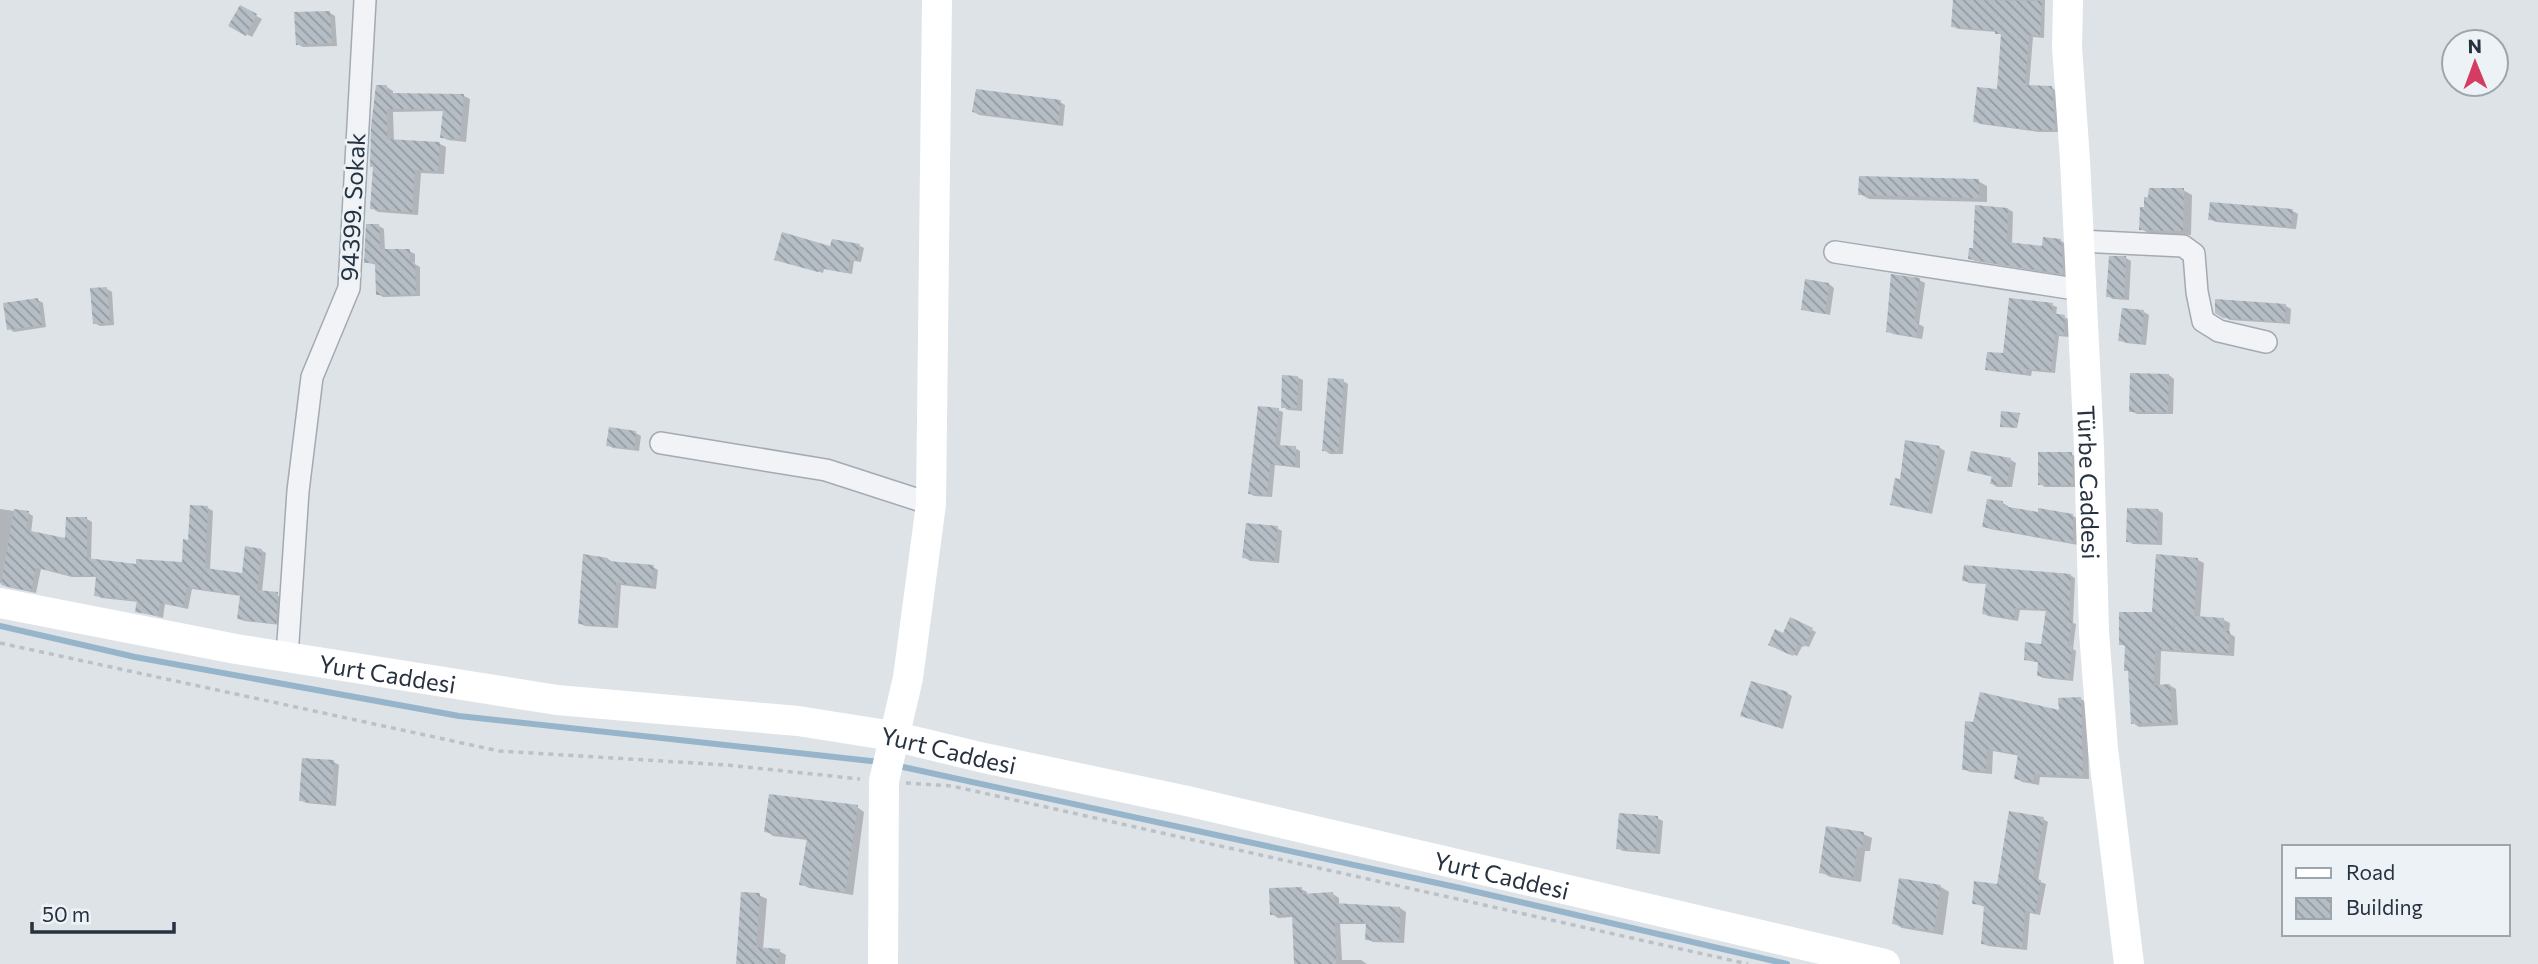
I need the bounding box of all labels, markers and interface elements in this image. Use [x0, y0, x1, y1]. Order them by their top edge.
north arrow [2440, 28, 2510, 98]
text: N [2467, 34, 2482, 57]
street label: 94399. Sokak [334, 132, 370, 282]
street label: Türbe Caddesi [2072, 405, 2107, 560]
street label: Yurt Caddesi [317, 648, 458, 698]
street label: Yurt Caddesi [879, 720, 1019, 779]
street label: Yurt Caddesi [1431, 845, 1572, 904]
legend [2282, 845, 2510, 936]
text: Road [2346, 859, 2395, 884]
scale bar [32, 890, 173, 934]
text: Building [2346, 894, 2423, 919]
text: 50 m [42, 901, 90, 926]

